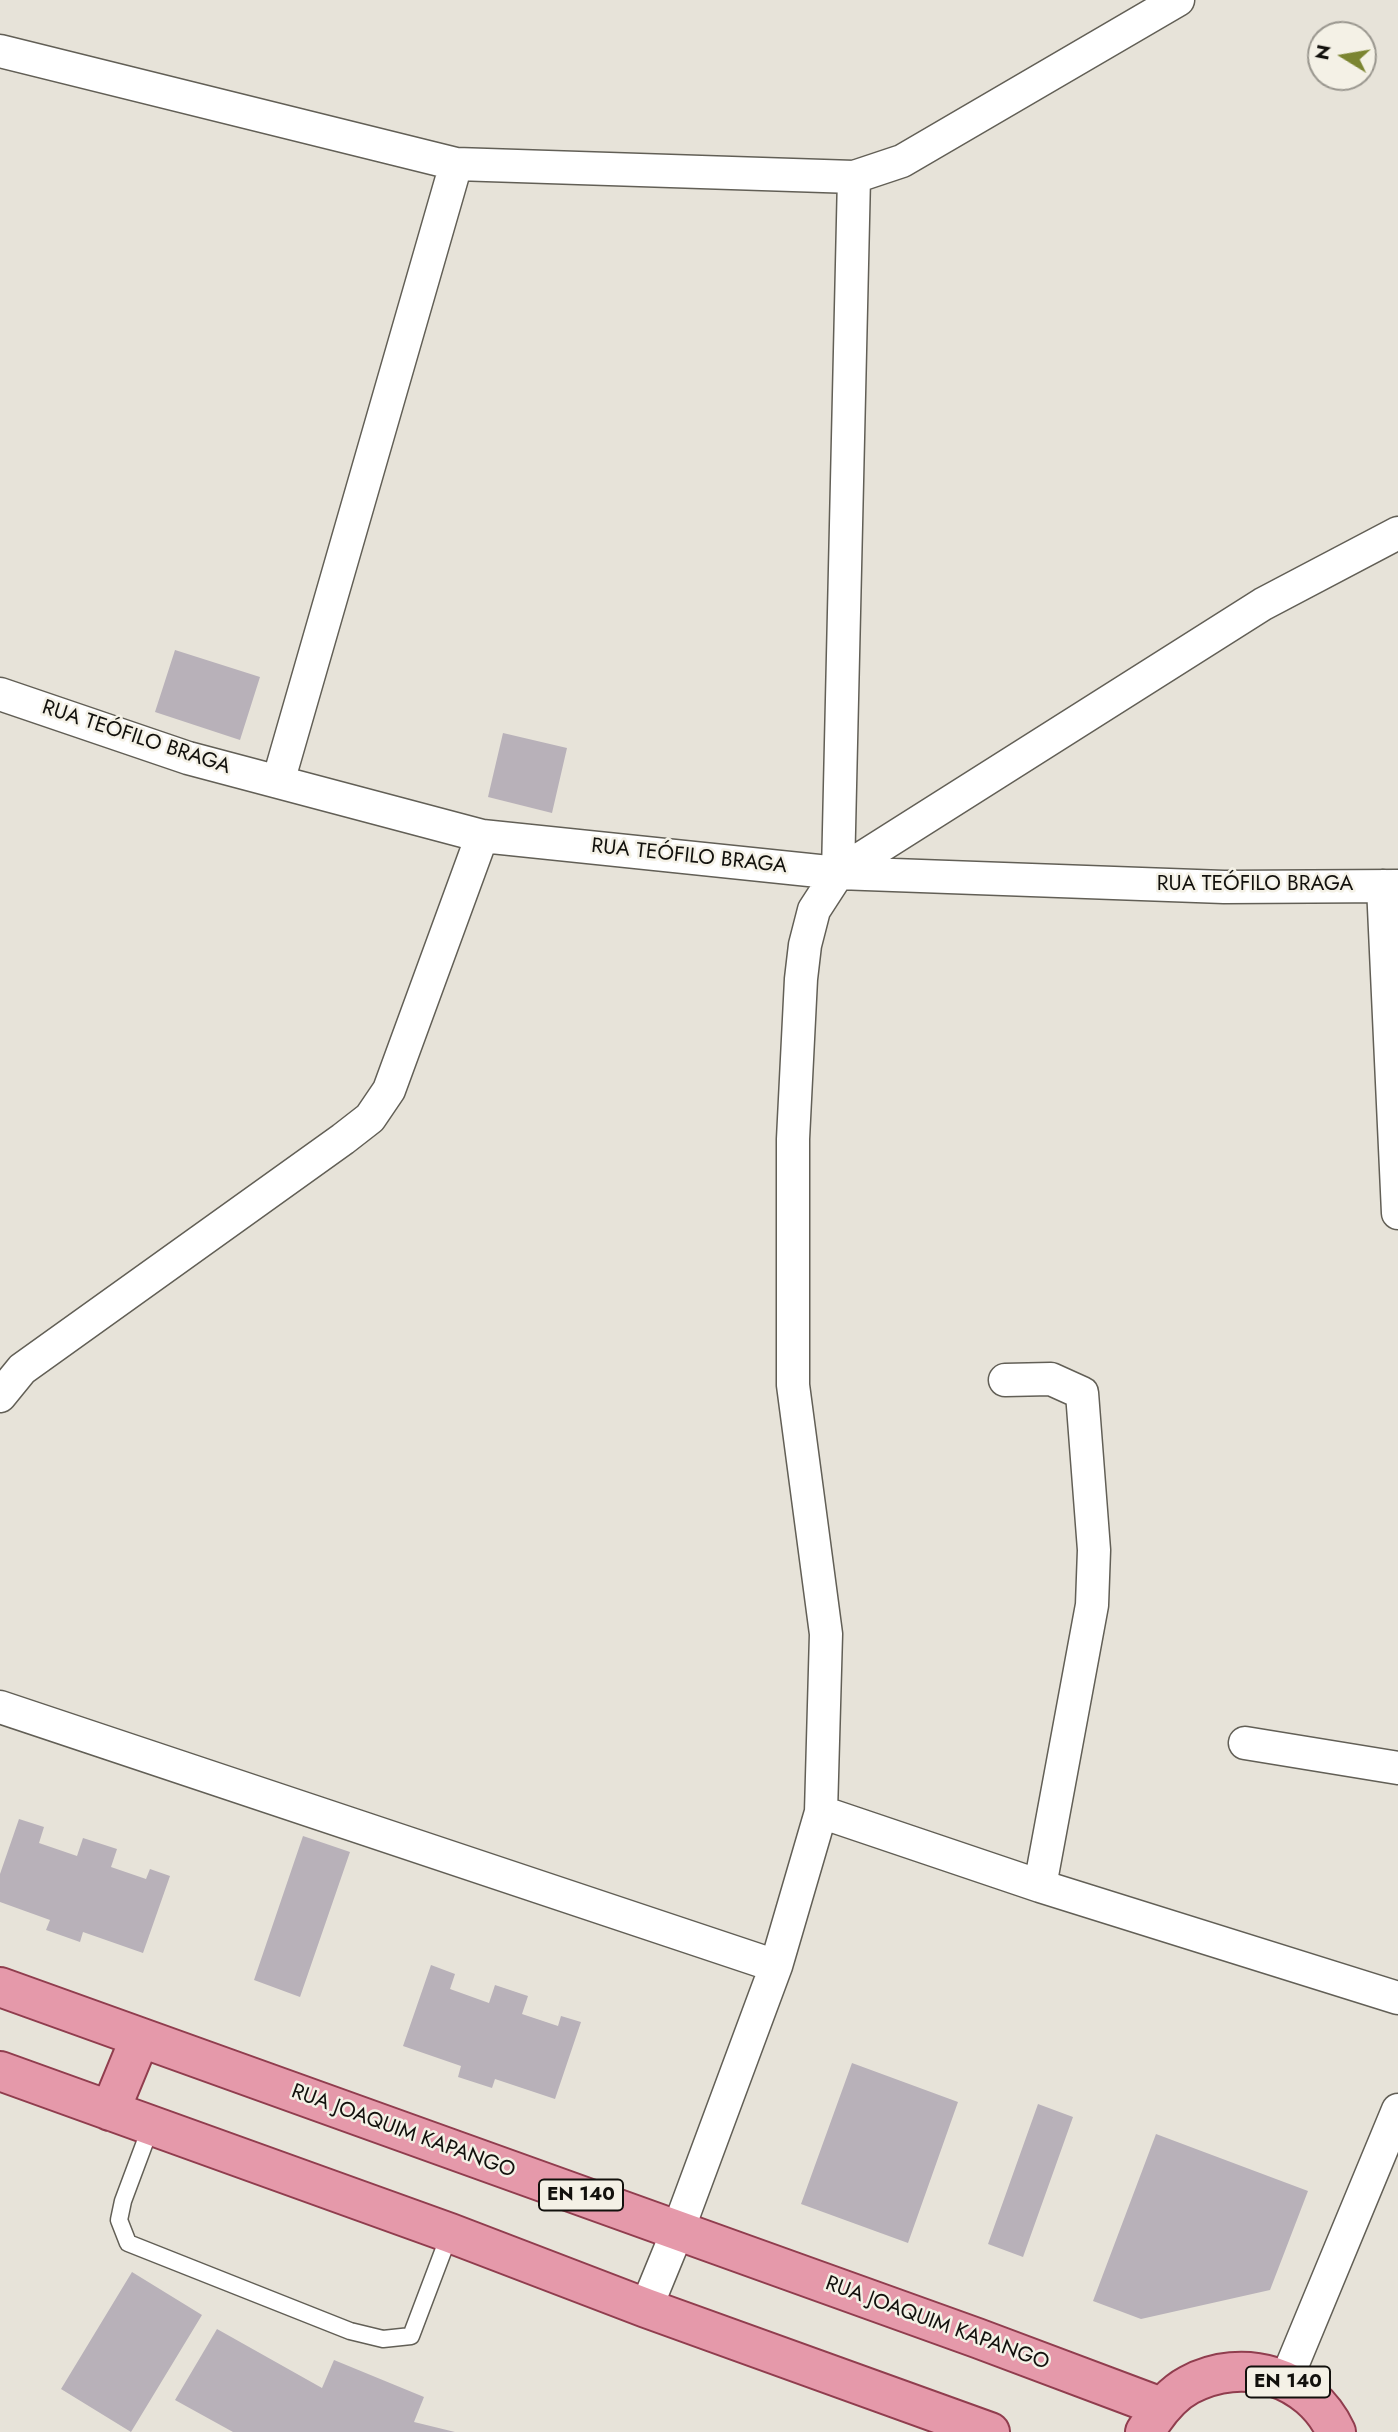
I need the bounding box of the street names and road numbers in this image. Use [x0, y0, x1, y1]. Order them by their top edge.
street label: RUA TEÓFILO BRAGA [39, 696, 233, 780]
street label: RUA TEÓFILO BRAGA [590, 834, 788, 880]
street label: RUA TEÓFILO BRAGA [1157, 872, 1353, 898]
street label: RUA JOAQUIM KAPANGO [288, 2080, 518, 2184]
road number: EN 140 [539, 2180, 623, 2210]
street label: RUA JOAQUIM KAPANGO [822, 2272, 1052, 2376]
road number: EN 140 [1246, 2366, 1330, 2398]

